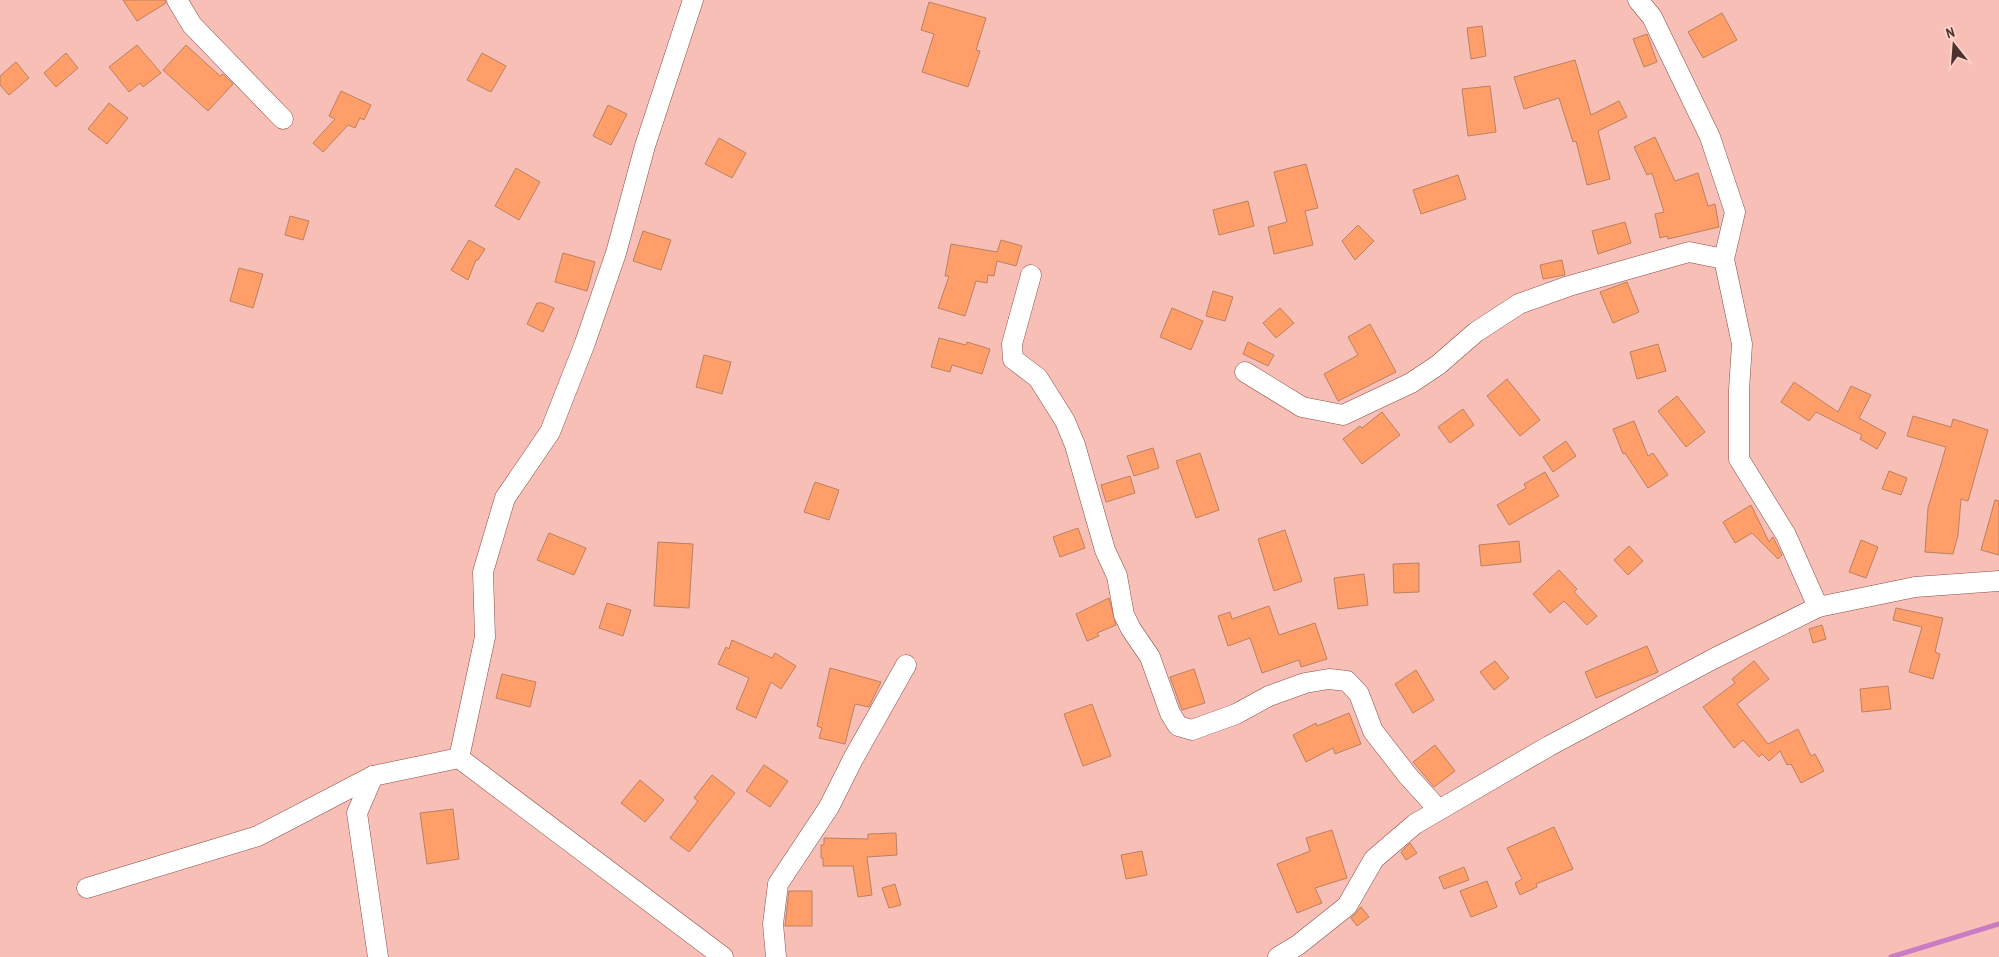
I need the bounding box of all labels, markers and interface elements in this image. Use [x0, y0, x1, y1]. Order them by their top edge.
north arrow [1929, 20, 1979, 70]
text: N [1944, 23, 1957, 42]

